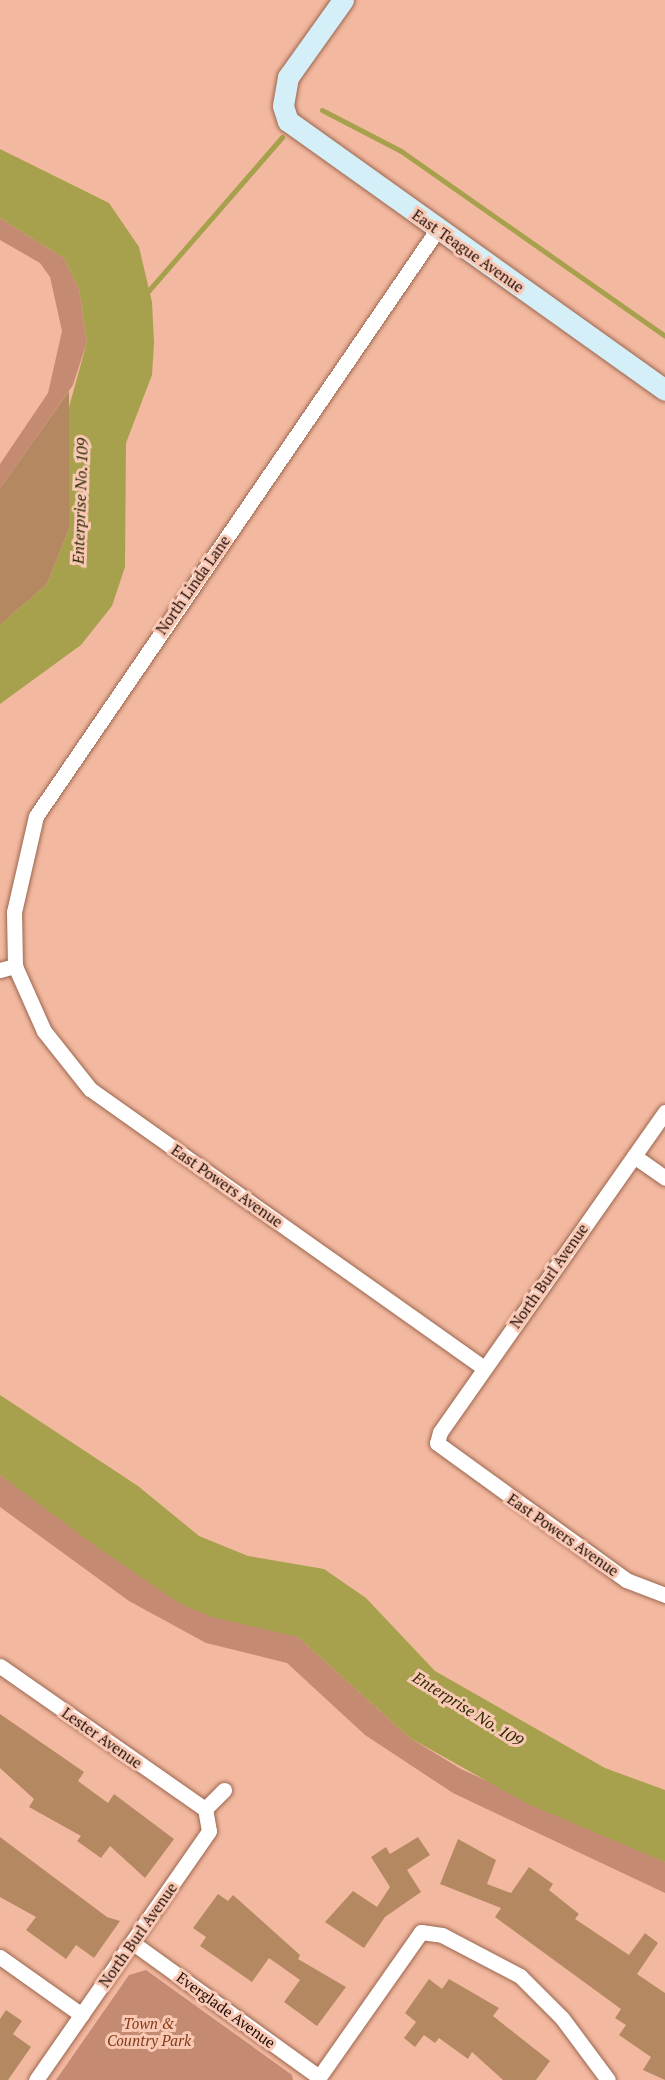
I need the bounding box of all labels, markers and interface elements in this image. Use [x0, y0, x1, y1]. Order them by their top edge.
street label: East Teague Avenue [409, 206, 527, 296]
water label: Enterprise No. 109 [68, 437, 92, 565]
street label: North Linda Lane [152, 532, 234, 638]
street label: East Powers Avenue [168, 1141, 286, 1231]
street label: North Burl Avenue [506, 1220, 592, 1332]
street label: East Powers Avenue [504, 1490, 622, 1580]
water label: Enterprise No. 109 [409, 1667, 527, 1751]
street label: Lester Avenue [58, 1704, 146, 1772]
street label: North Burl Avenue [95, 1879, 181, 1991]
street label: Everglade Avenue [173, 1968, 279, 2052]
park label: Town & Country Park [107, 2014, 191, 2049]

